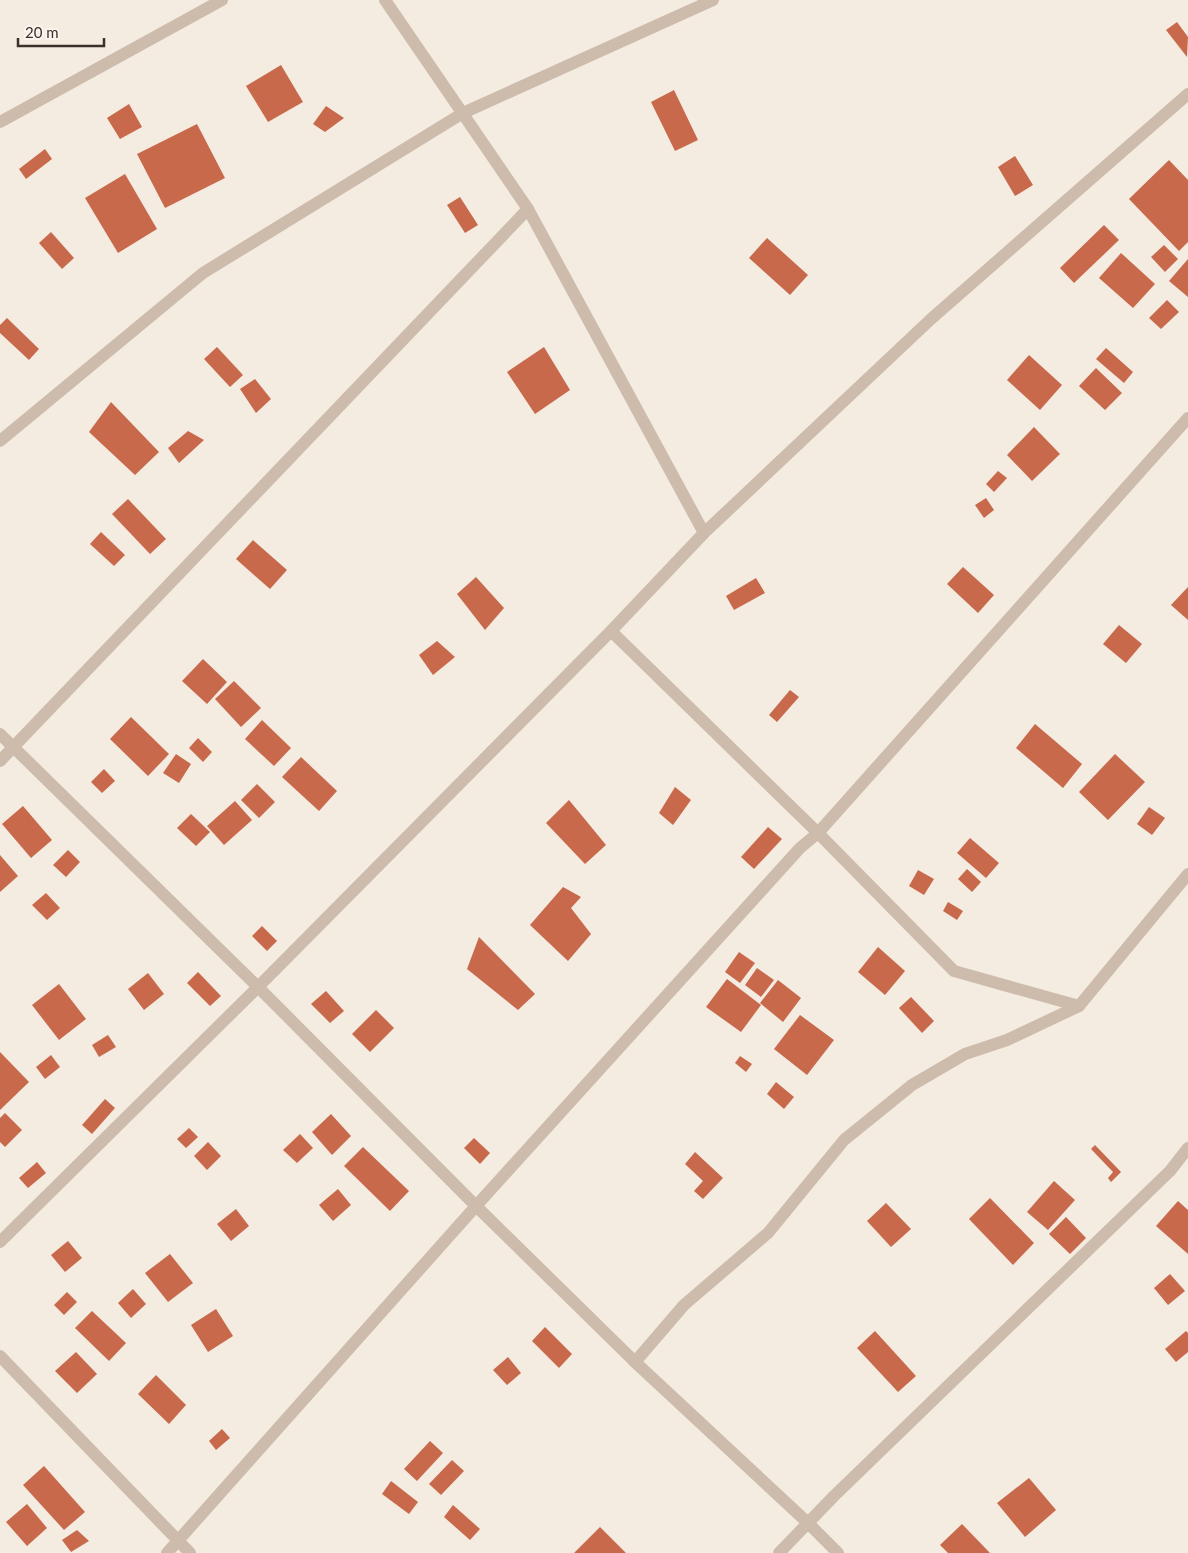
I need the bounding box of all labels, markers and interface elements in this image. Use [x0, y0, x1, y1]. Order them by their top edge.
scale bar [18, 15, 104, 47]
text: 20 m [25, 23, 59, 41]

